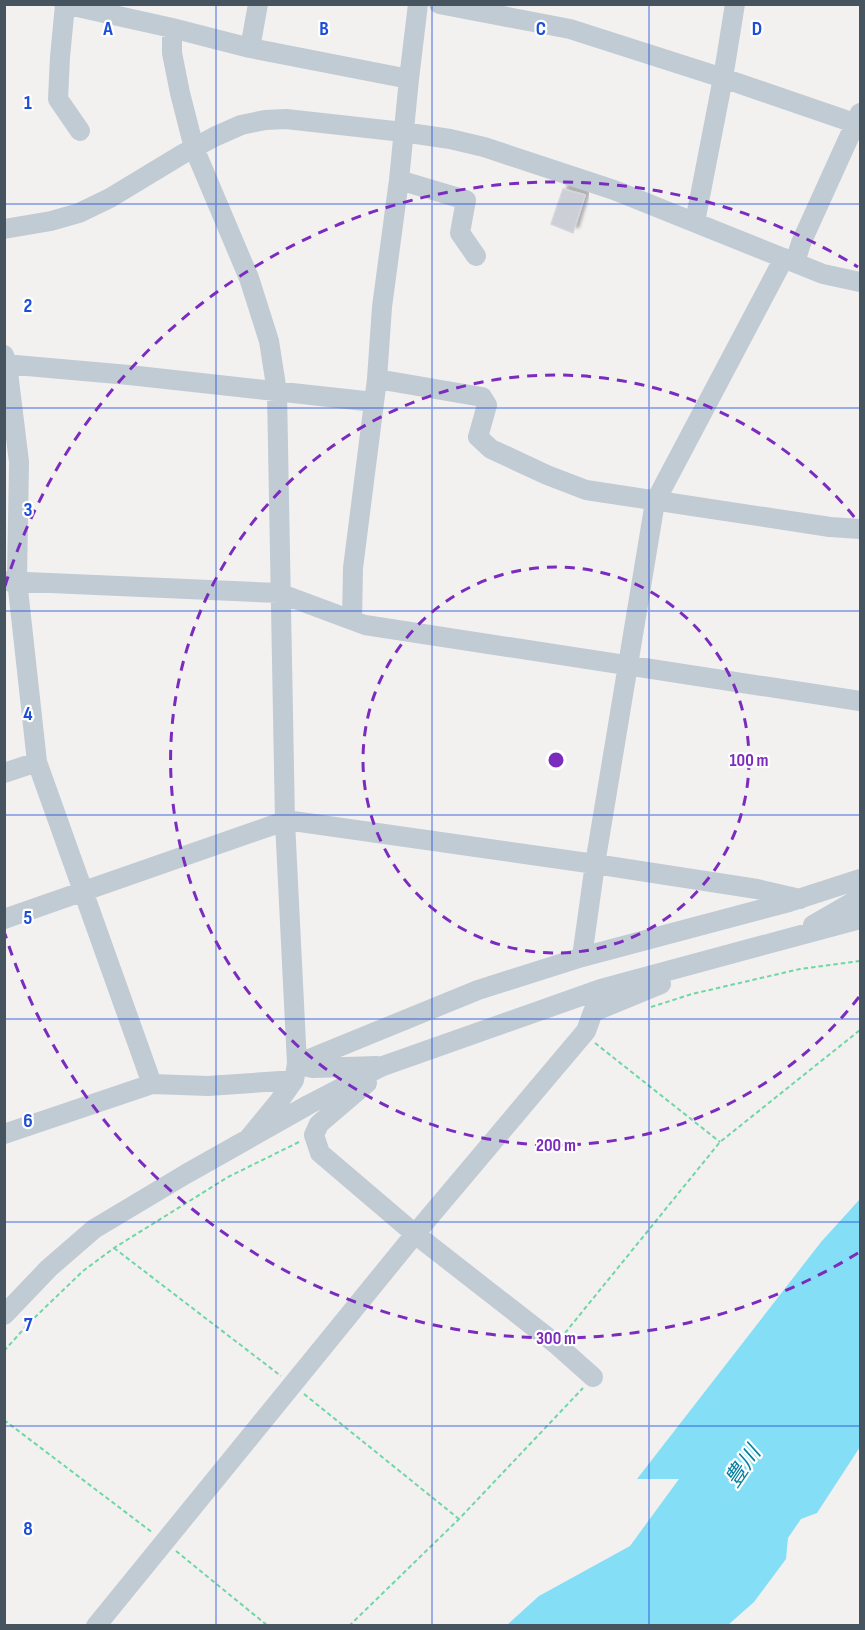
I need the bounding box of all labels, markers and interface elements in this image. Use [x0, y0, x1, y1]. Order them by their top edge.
text: A [102, 17, 113, 41]
text: B [319, 17, 329, 41]
text: C [536, 17, 546, 41]
text: D [752, 17, 762, 41]
text: 1 [24, 91, 32, 115]
text: 2 [24, 294, 32, 318]
text: 3 [24, 498, 33, 522]
text: 4 [23, 702, 33, 726]
centre of rings [546, 750, 566, 770]
text: 100 m [730, 750, 769, 771]
text: 5 [24, 906, 33, 930]
text: 6 [23, 1109, 33, 1133]
text: 200 m [536, 1135, 576, 1156]
text: 7 [24, 1313, 33, 1337]
text: 300 m [536, 1328, 576, 1349]
water label: 豊川 [720, 1439, 768, 1493]
text: 8 [23, 1517, 33, 1541]

